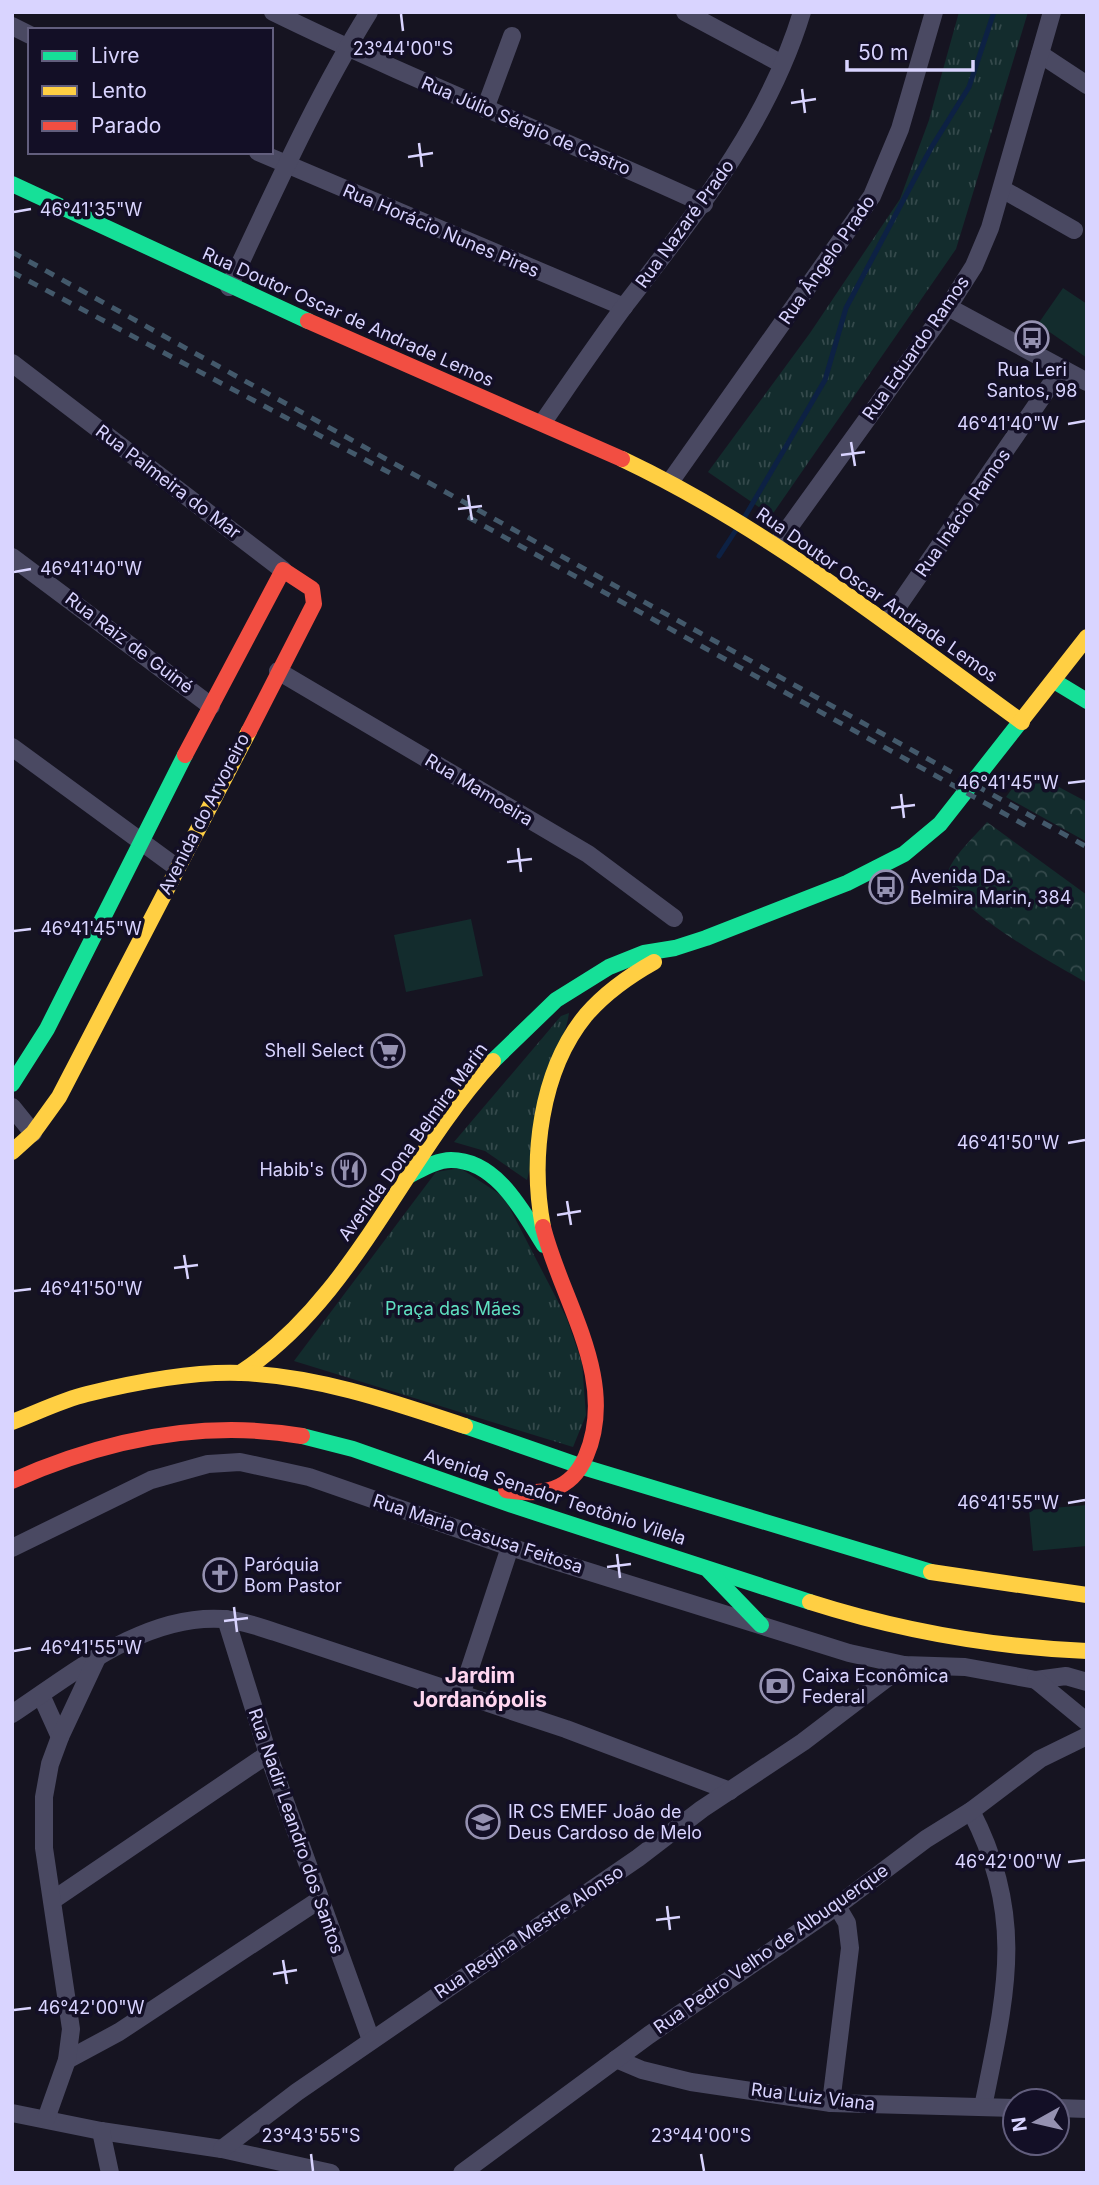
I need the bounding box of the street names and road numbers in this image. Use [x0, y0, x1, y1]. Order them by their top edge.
street label: Rua Júlio Sérgio de Castro [418, 72, 634, 179]
street label: Rua Nazaré Prado [631, 156, 738, 292]
street label: Rua Horácio Nunes Pires [340, 180, 542, 281]
street label: Rua Ângelo Prado [773, 191, 879, 328]
street label: Rua Doutor Oscar de Andrade Lemos [199, 243, 497, 391]
street label: Rua Eduardo Ramos [858, 272, 973, 424]
street label: Rua Palmeira do Mar [92, 420, 245, 543]
street label: Rua Inácio Ramos [911, 445, 1015, 581]
street label: Rua Doutor Oscar Andrade Lemos [752, 503, 1002, 686]
street label: Rua Raiz de Guiné [61, 588, 197, 697]
street label: Avenida do Arvoreiro [154, 730, 253, 898]
street label: Rua Mamoeira [422, 749, 537, 830]
street label: Avenida Dona Belmira Marin [334, 1039, 491, 1245]
street label: Avenida Senador Teotônio Vilela [422, 1444, 689, 1549]
street label: Rua Maria Casusa Feitosa [371, 1490, 586, 1577]
street label: Rua Nadir Leandro dos Santos [245, 1705, 348, 1956]
street label: Rua Pedro Velho de Albuquerque [649, 1859, 892, 2038]
street label: Rua Regina Mestre Alonso [430, 1861, 627, 2003]
street label: Rua Luiz Viana [750, 2078, 876, 2115]

